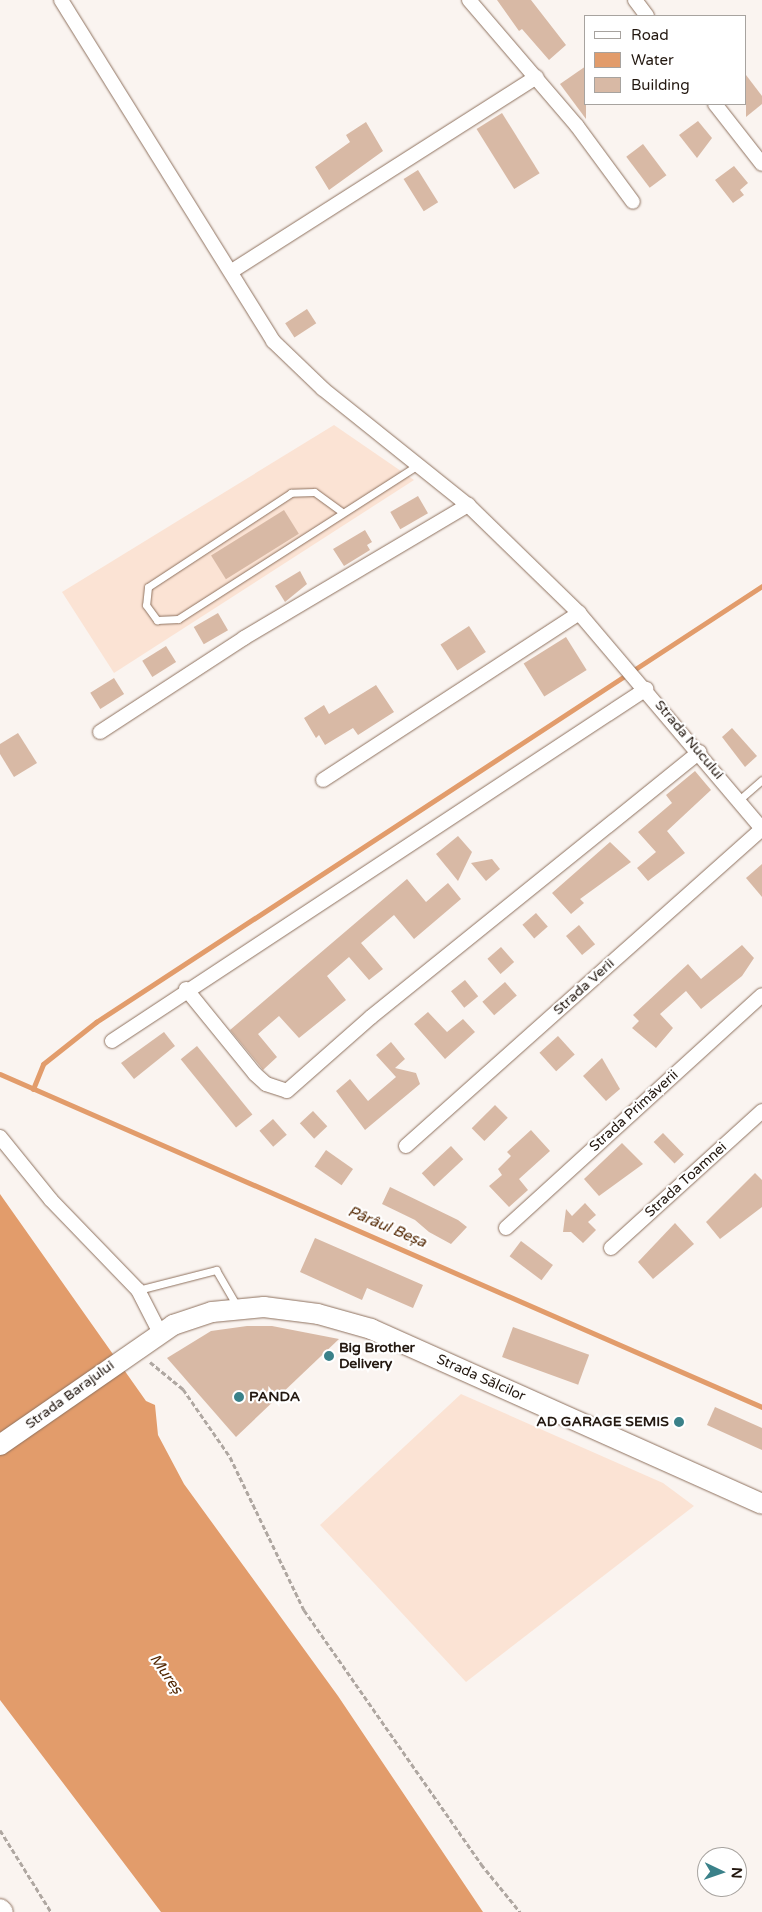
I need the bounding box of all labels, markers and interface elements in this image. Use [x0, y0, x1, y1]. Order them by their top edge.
legend [584, 15, 747, 105]
text: Road [631, 26, 669, 44]
text: Water [631, 51, 674, 69]
text: Building [631, 76, 690, 94]
street label: Strada Nucului [651, 697, 727, 783]
street label: Strada Verii [550, 955, 618, 1019]
street label: Strada Primăverii [586, 1067, 682, 1155]
street label: Strada Toamnei [642, 1139, 730, 1221]
water label: Pârâul Beșa [345, 1202, 429, 1252]
place label: Big Brother Delivery [339, 1340, 415, 1372]
marker: Big Brother Delivery [323, 1350, 335, 1362]
street label: Strada Sălcilor [434, 1351, 528, 1405]
street label: Strada Barajului [22, 1357, 118, 1433]
place label: PANDA [249, 1389, 300, 1405]
marker: PANDA [233, 1391, 245, 1403]
place label: AD GARAGE SEMIS [536, 1414, 669, 1430]
marker: AD GARAGE SEMIS [673, 1416, 685, 1428]
water label: Mureș [146, 1651, 186, 1697]
north arrow [697, 1847, 747, 1897]
text: N [728, 1867, 745, 1879]

